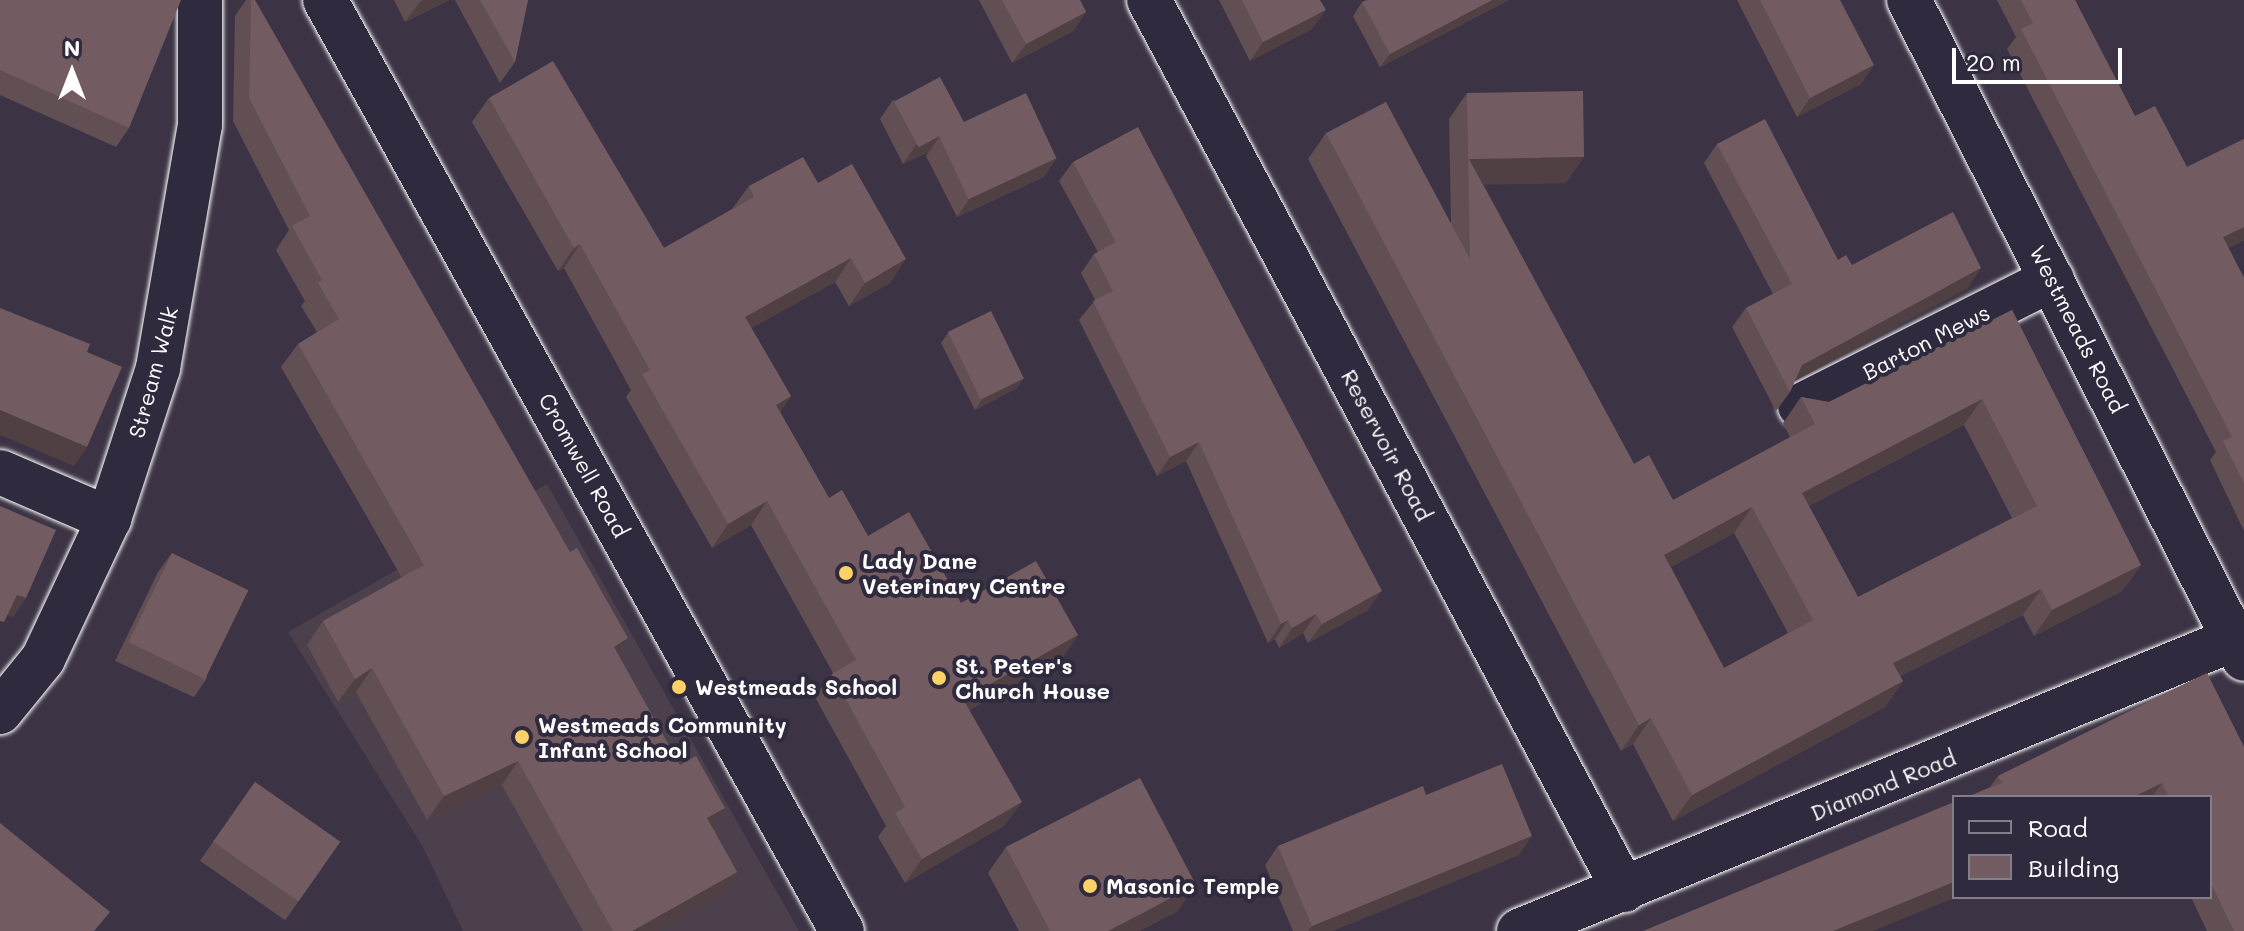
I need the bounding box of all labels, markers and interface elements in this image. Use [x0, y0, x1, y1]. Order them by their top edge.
north arrow [32, 32, 112, 112]
scale bar [1956, 32, 2126, 82]
text: N [64, 33, 80, 62]
text: 20 m [1966, 46, 2021, 77]
street label: Westmeads Road [2024, 241, 2132, 417]
street label: Barton Mews [1858, 299, 1994, 385]
street label: Stream Walk [123, 303, 183, 441]
street label: Reservoir Road [1336, 365, 1438, 525]
street label: Cromwell Road [533, 388, 635, 542]
place label: Lady Dane Veterinary Centre [862, 547, 1065, 598]
marker: Lady Dane Veterinary Centre [837, 564, 855, 582]
place label: St. Peter's Church House [955, 652, 1110, 704]
marker: St. Peter's Church House [930, 669, 948, 687]
place label: Westmeads School [695, 674, 897, 700]
marker: Westmeads School [670, 678, 688, 696]
place label: Westmeads Community Infant School [538, 711, 787, 762]
marker: Westmeads Community Infant School [513, 728, 531, 746]
street label: Diamond Road [1807, 744, 1959, 826]
legend [1952, 795, 2212, 899]
text: Road [2028, 812, 2088, 843]
text: Building [2028, 852, 2119, 883]
place label: Masonic Temple [1106, 873, 1279, 899]
marker: Masonic Temple [1081, 877, 1099, 895]

